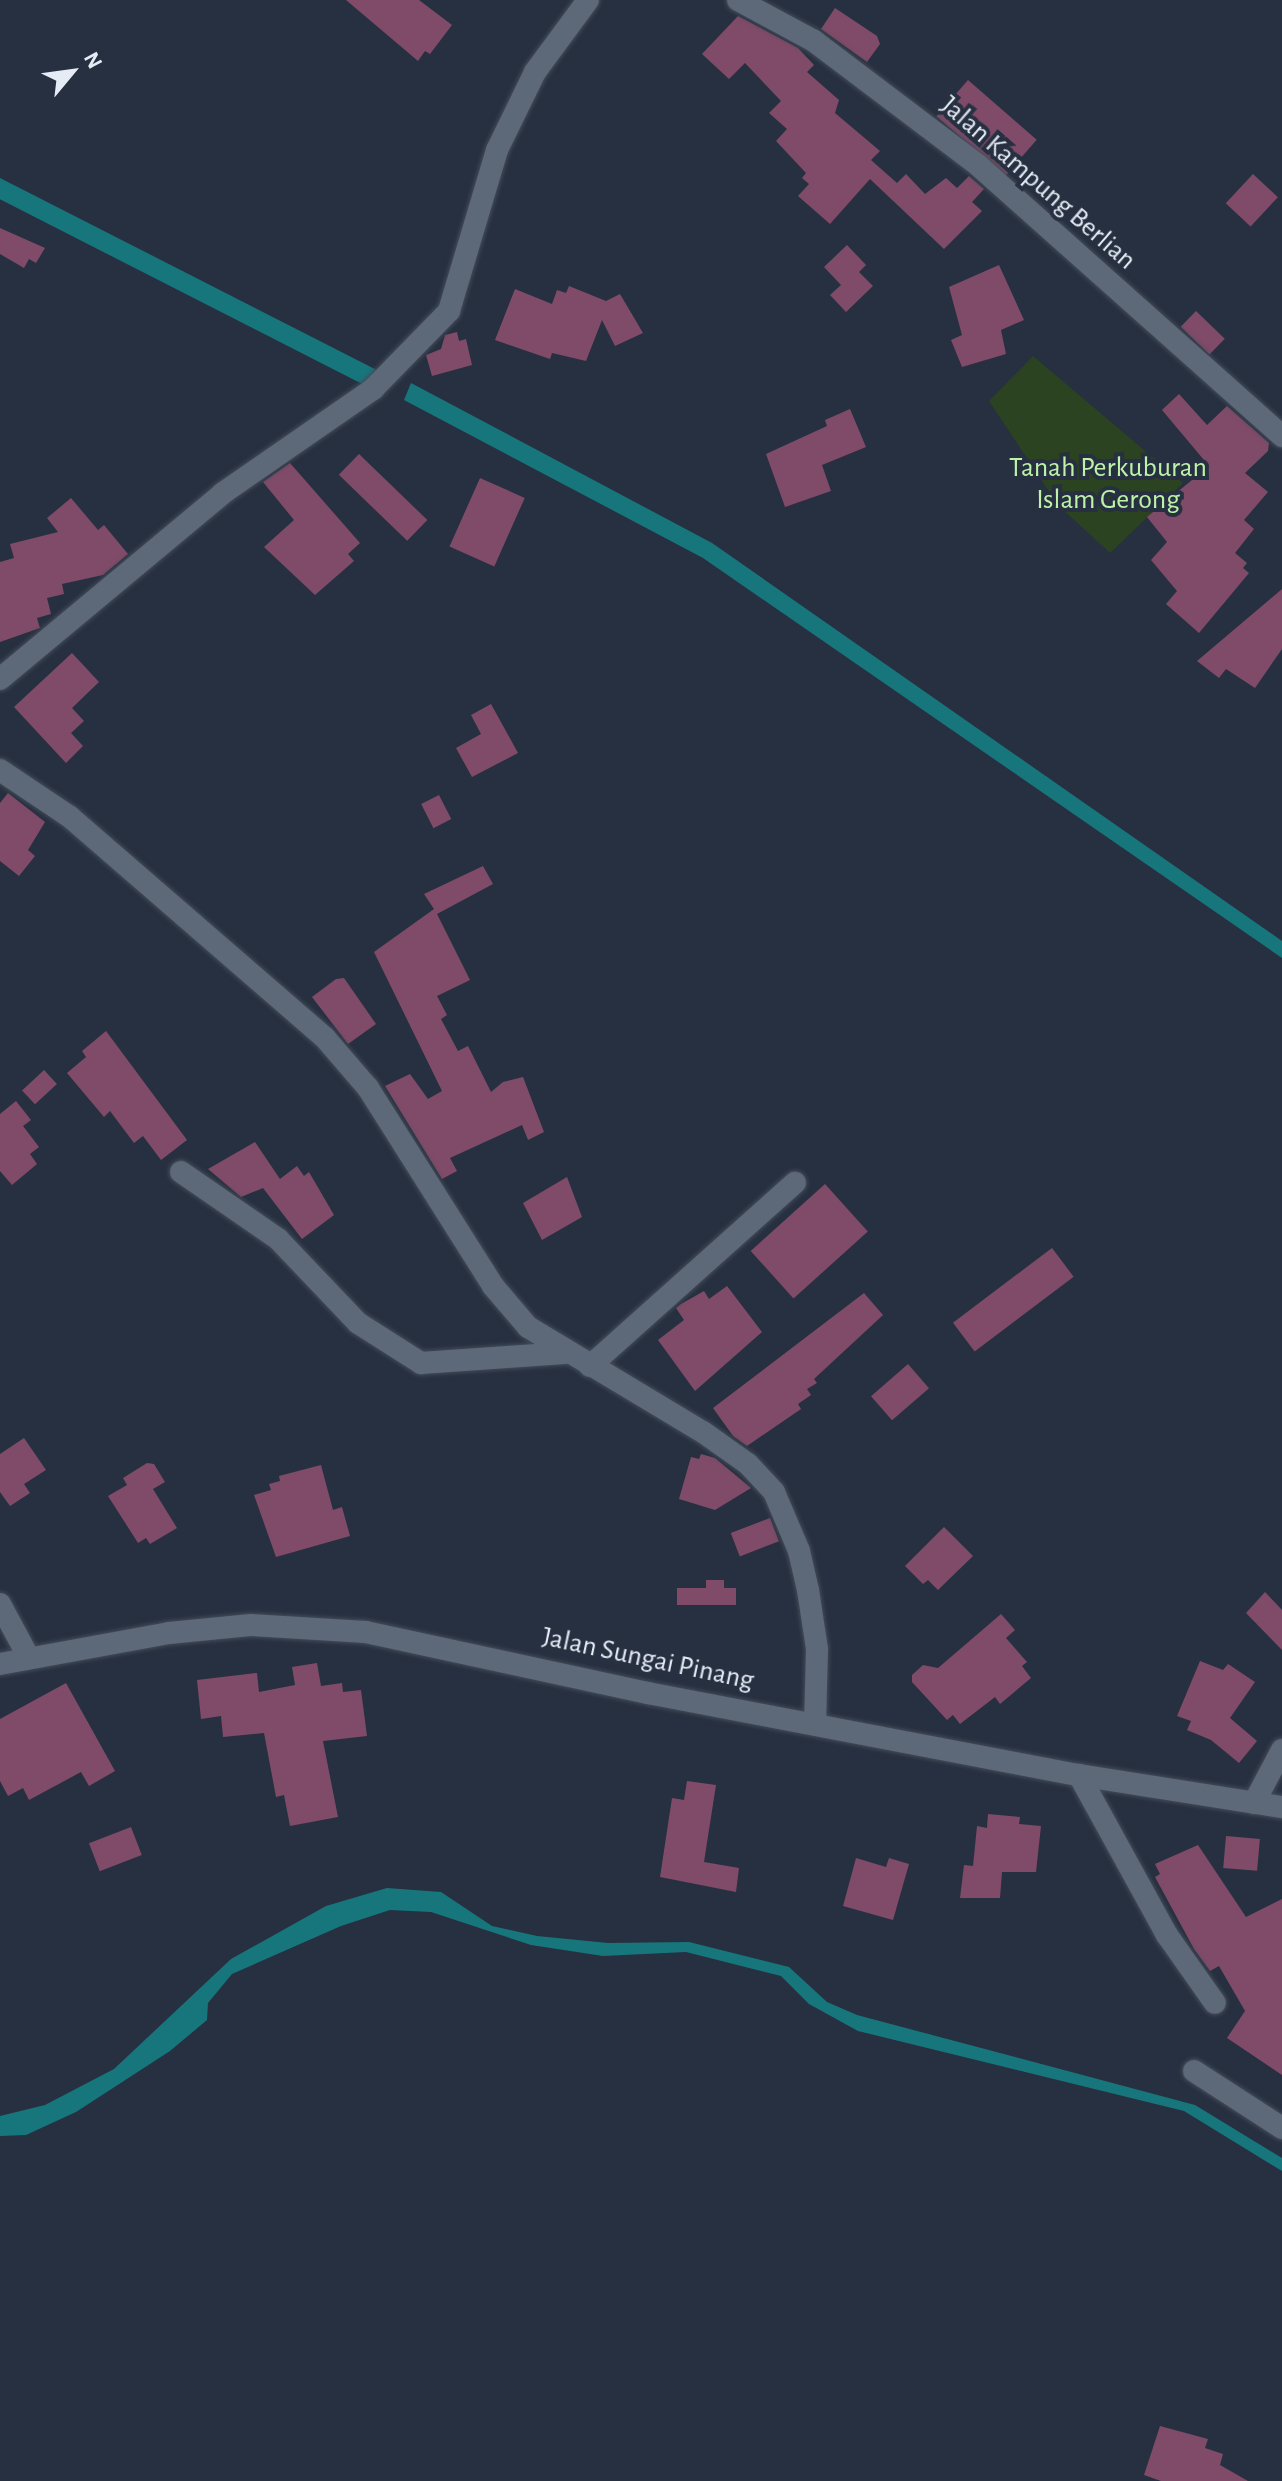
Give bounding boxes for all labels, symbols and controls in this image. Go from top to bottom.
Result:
north arrow [32,32,112,112]
text: N [80,48,106,72]
street label: Jalan Kampung Berlian [933,89,1143,277]
park label: Tanah Perkuburan Islam Gerong [1009,451,1207,517]
street label: Jalan Sungai Pinang [539,1620,757,1698]

